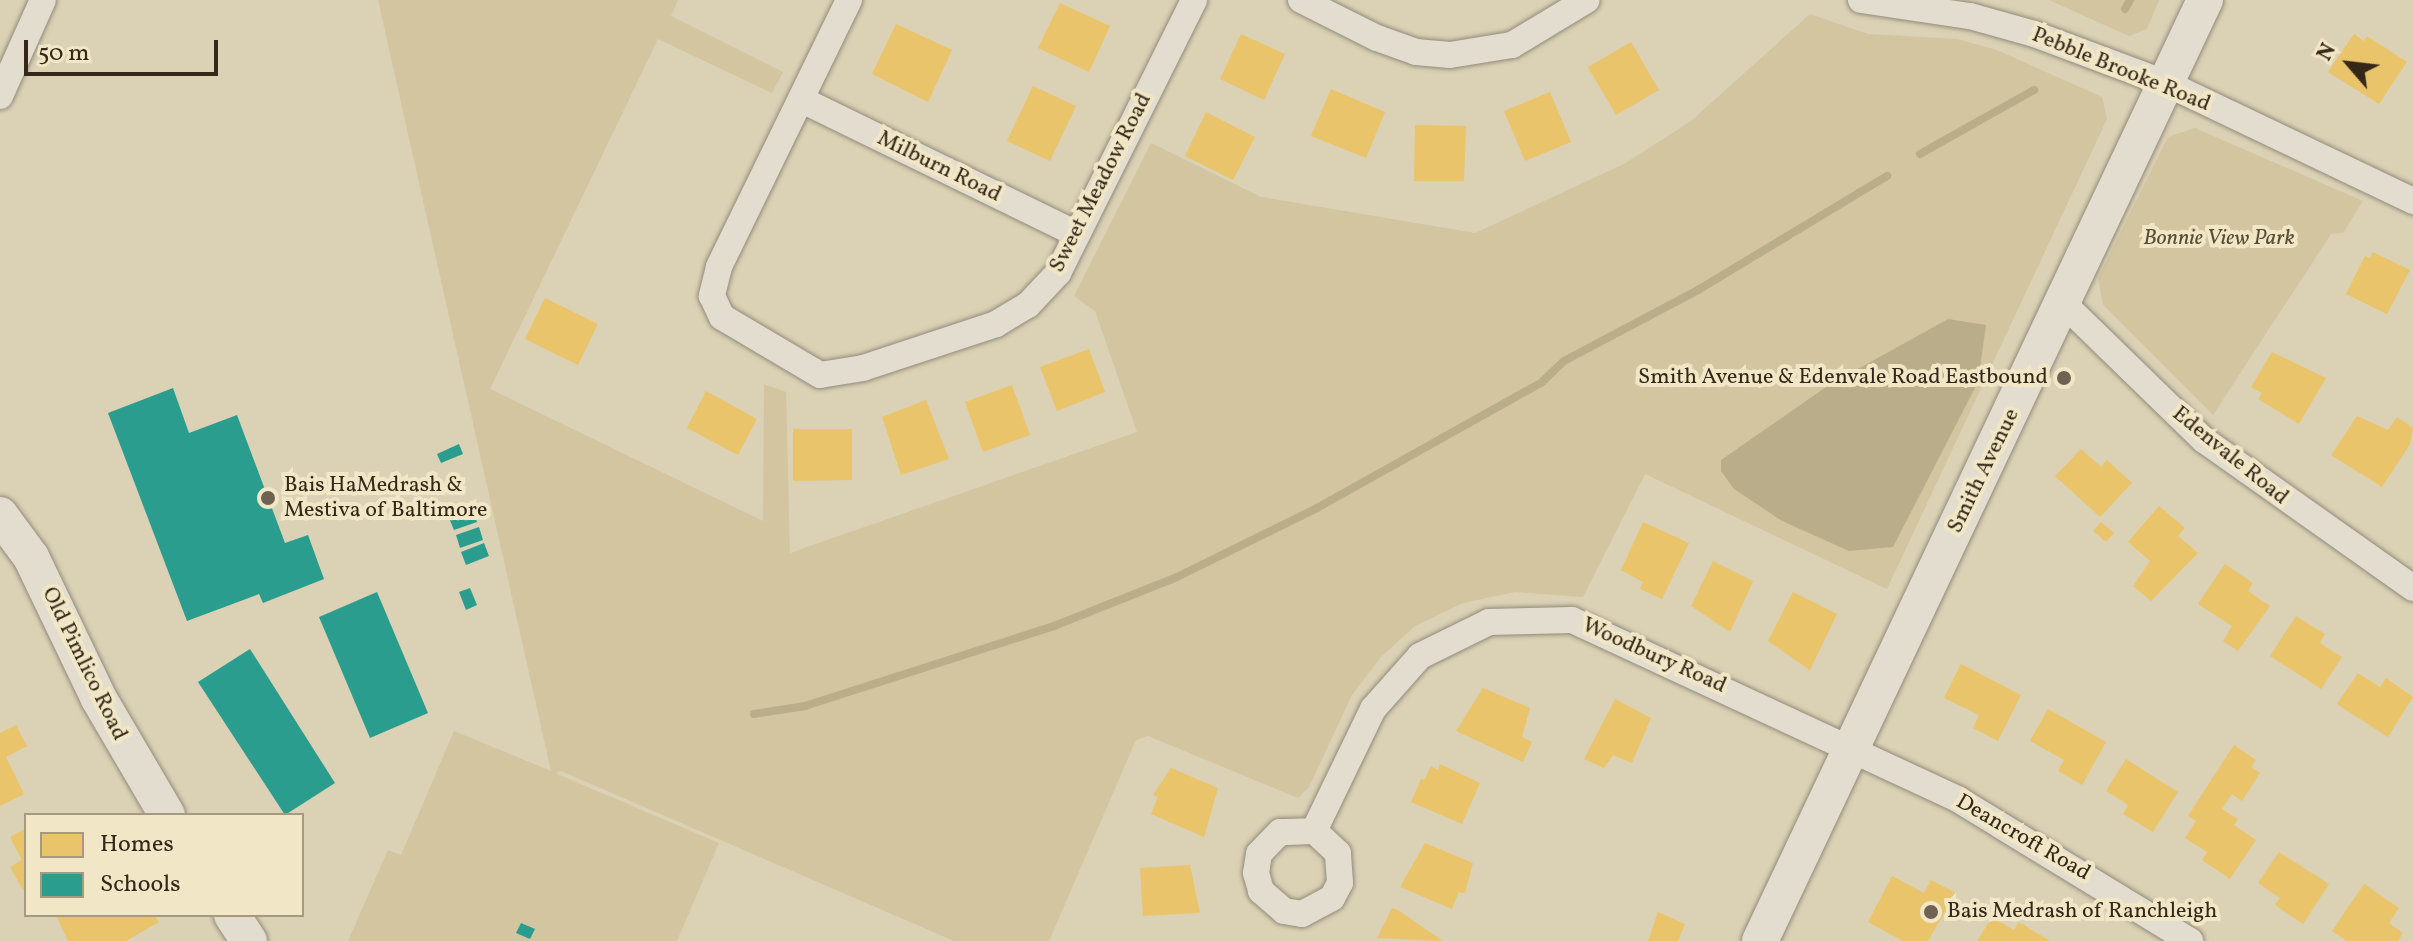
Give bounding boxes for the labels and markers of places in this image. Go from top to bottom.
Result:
place label: Smith Avenue & Edenvale Road Eastbound [1638,365,2048,391]
marker: Smith Avenue & Edenvale Road Eastbound [2055,369,2073,387]
place label: Bais HaMedrash & Mestiva of Baltimore [284,472,485,524]
marker: Bais HaMedrash & Mestiva of Baltimore [259,489,277,507]
place label: Bais Medrash of Ranchleigh [1947,899,2215,925]
marker: Bais Medrash of Ranchleigh [1922,903,1940,921]

